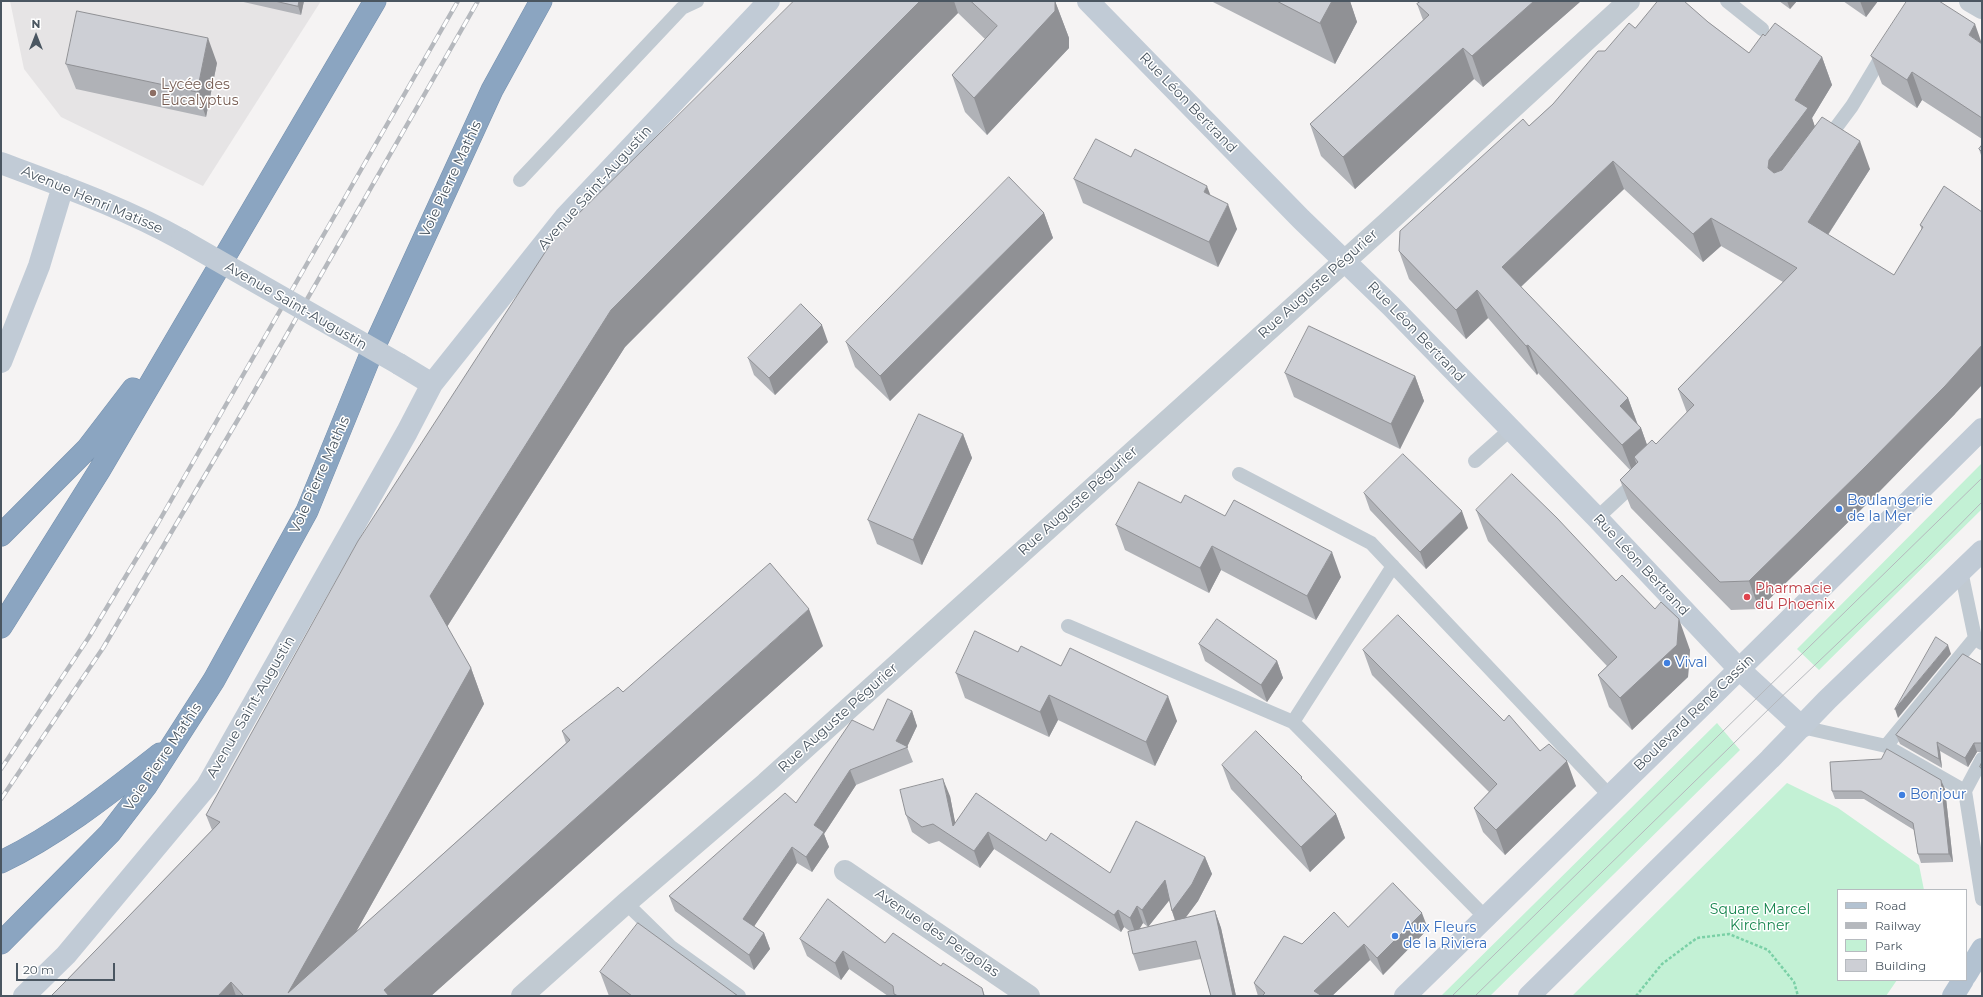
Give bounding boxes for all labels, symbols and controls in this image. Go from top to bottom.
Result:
north arrow [16,16,56,56]
text: N [32,17,40,31]
street label: Rue Léon Bertrand [1136,49,1240,157]
place label: Lycée des Eucalyptus [161,77,239,110]
marker: Lycée des Eucalyptus [148,88,158,98]
street label: Voie Pierre Mathis [417,118,485,240]
street label: Avenue Saint-Augustin [535,122,655,254]
street label: Avenue Henri Matisse [19,163,165,237]
street label: Rue Auguste Pégurier [1255,226,1381,342]
street label: Avenue Saint-Augustin [222,258,370,354]
street label: Rue Léon Bertrand [1364,278,1468,386]
street label: Voie Pierre Mathis [287,414,353,536]
street label: Rue Auguste Pégurier [1015,443,1141,559]
place label: Boulangerie de la Mer [1847,493,1933,526]
marker: Boulangerie de la Mer [1834,504,1844,514]
street label: Rue Léon Bertrand [1590,511,1692,619]
place label: Pharmacie du Phoenix [1755,581,1835,614]
marker: Pharmacie du Phoenix [1742,592,1752,602]
street label: Avenue Saint-Augustin [203,633,299,781]
street label: Boulevard René Cassin [1631,651,1757,775]
place label: Vival [1675,655,1708,671]
marker: Vival [1662,658,1672,668]
street label: Rue Auguste Pégurier [775,660,901,776]
street label: Voie Pierre Mathis [121,700,205,814]
place label: Bonjour [1910,787,1966,803]
marker: Bonjour [1897,790,1907,800]
street label: Avenue des Pergolas [872,885,1002,981]
legend [1837,889,1967,981]
text: Road [1875,898,1906,913]
park label: Square Marcel Kirchner [1710,902,1810,934]
text: Railway [1875,918,1921,933]
place label: Aux Fleurs de la Riviera [1403,920,1487,952]
marker: Aux Fleurs de la Riviera [1390,931,1400,941]
text: Park [1875,938,1902,953]
scale bar [18,955,117,981]
text: Building [1875,958,1926,973]
text: 20 m [23,962,54,977]

